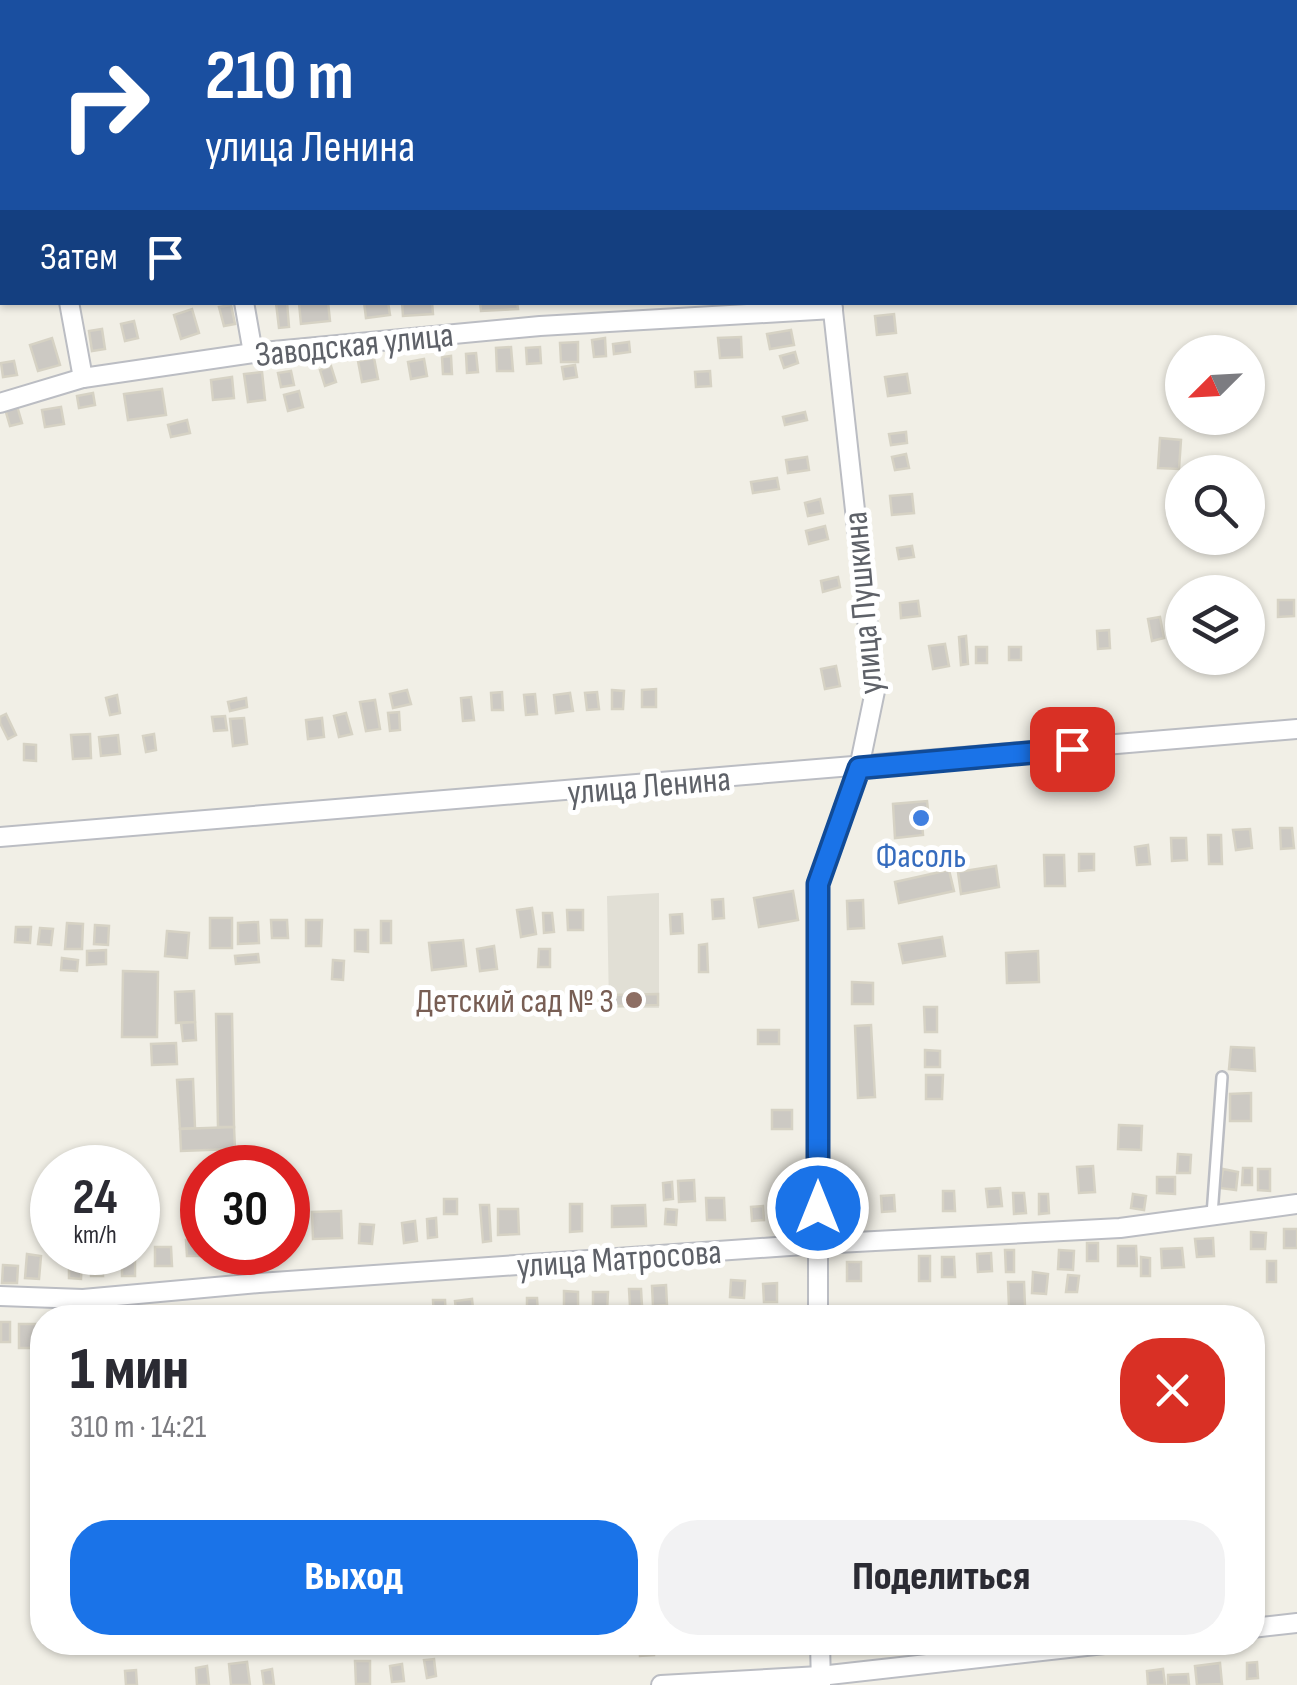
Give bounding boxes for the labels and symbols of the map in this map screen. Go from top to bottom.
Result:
street label: Заводская улица [253,314,455,377]
north arrow [1165,335,1265,435]
street label: улица Пушкина [834,510,893,696]
pin [1030,707,1115,792]
street label: улица Ленина [566,758,732,815]
marker: Фасоль [910,807,932,829]
place label: Фасоль [876,835,966,878]
place label: Детский сад № 3 [416,980,614,1023]
marker: Детский сад № 3 [623,989,645,1011]
speed limit sign: 30 [180,1145,310,1275]
position arrow [766,1156,870,1260]
street label: улица Матросова [515,1231,723,1288]

